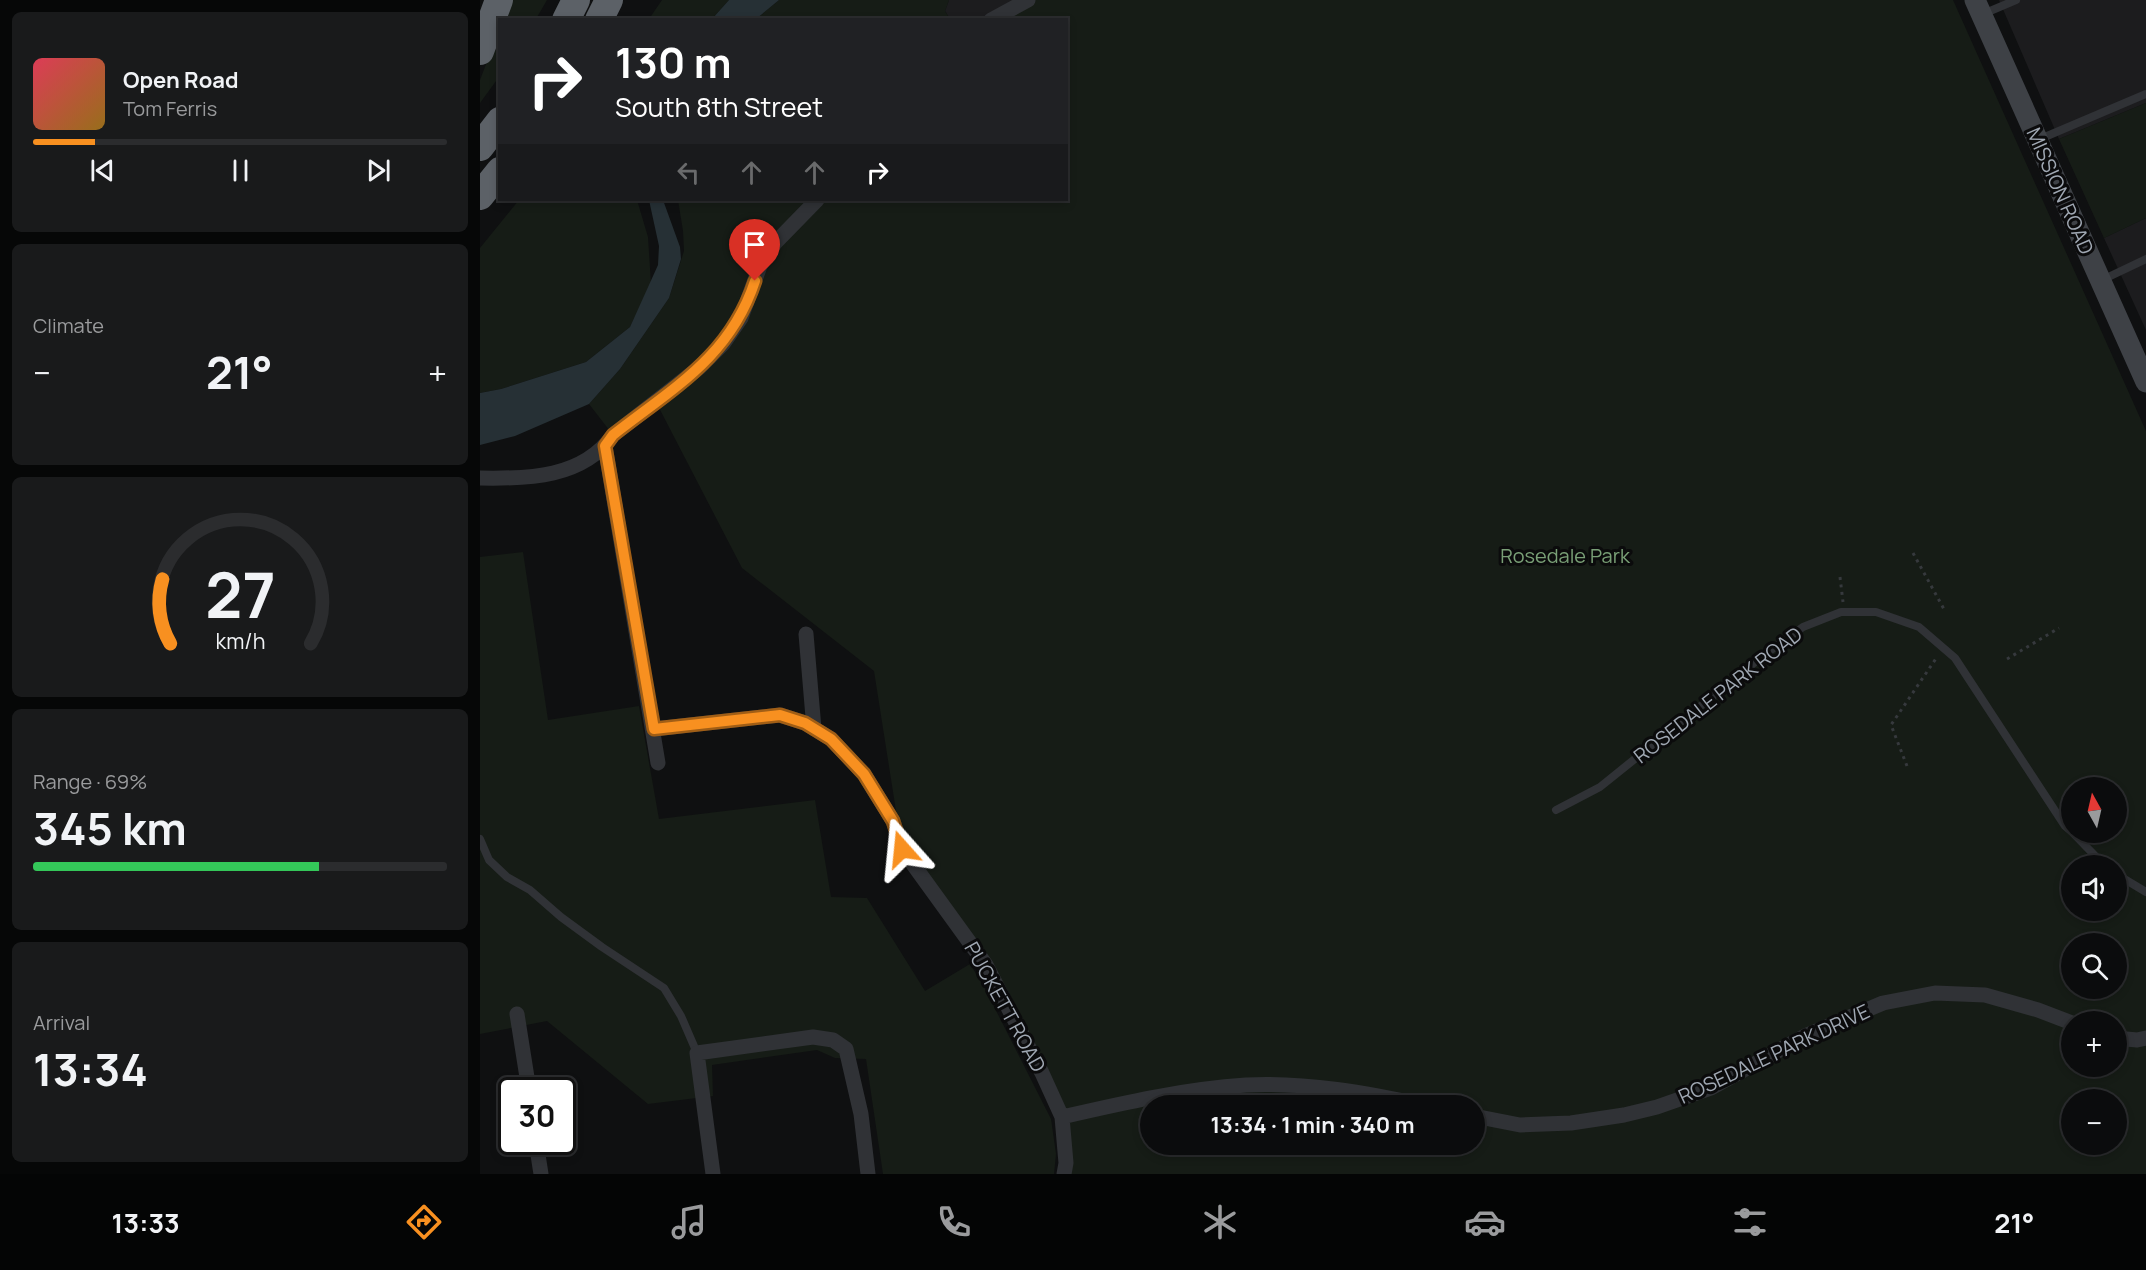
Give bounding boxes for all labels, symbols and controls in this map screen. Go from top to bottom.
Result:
text: 130 m [615,33,732,91]
icon: right [516,42,594,120]
text: Open Road [123,65,238,95]
text: South 8th Street [615,88,823,125]
text: Tom Ferris [123,95,217,122]
street label: MISSION ROAD [2020,123,2100,258]
icon: previous [86,154,119,187]
icon: pause [224,154,257,187]
icon: next [362,154,395,187]
icon: left [672,156,705,189]
icon: ahead [735,156,768,189]
icon: ahead [798,156,831,189]
icon: right [861,156,894,189]
pin [729,219,780,281]
icon: arrive [738,228,771,261]
text: Climate [33,312,104,339]
text: 21° [206,341,273,403]
text: − [33,350,51,395]
text: + [428,350,447,395]
park label: Rosedale Park [1500,542,1631,569]
text: 27 [205,551,275,637]
street label: ROSEDALE PARK ROAD [1628,620,1807,769]
text: km/h [215,626,265,655]
text: Range · 69% [33,768,147,795]
north arrow [2061,777,2127,843]
map controls [2061,777,2127,1155]
text: 345 km [33,797,187,859]
position arrow [870,817,934,881]
button: sound [2061,855,2127,921]
button: search [2061,933,2127,999]
street label: PUCKETT ROAD [958,937,1052,1077]
street label: ROSEDALE PARK DRIVE [1674,997,1874,1110]
text: Arrival [33,1009,90,1036]
button: + [2061,1011,2127,1077]
text: 13:34 [33,1038,148,1100]
speed limit sign: 30 [498,1077,576,1155]
button: − [2061,1089,2127,1155]
text: 13:34 · 1 min · 340 m [1210,1110,1415,1140]
icon: directions [403,1201,445,1243]
icon: music [668,1201,710,1243]
icon: phone [933,1201,975,1243]
icon: climate [1199,1201,1241,1243]
icon: car [1464,1201,1506,1243]
icon: filters [1729,1201,1771,1243]
text: 13:33 [112,1204,180,1241]
text: 21° [1994,1204,2034,1241]

